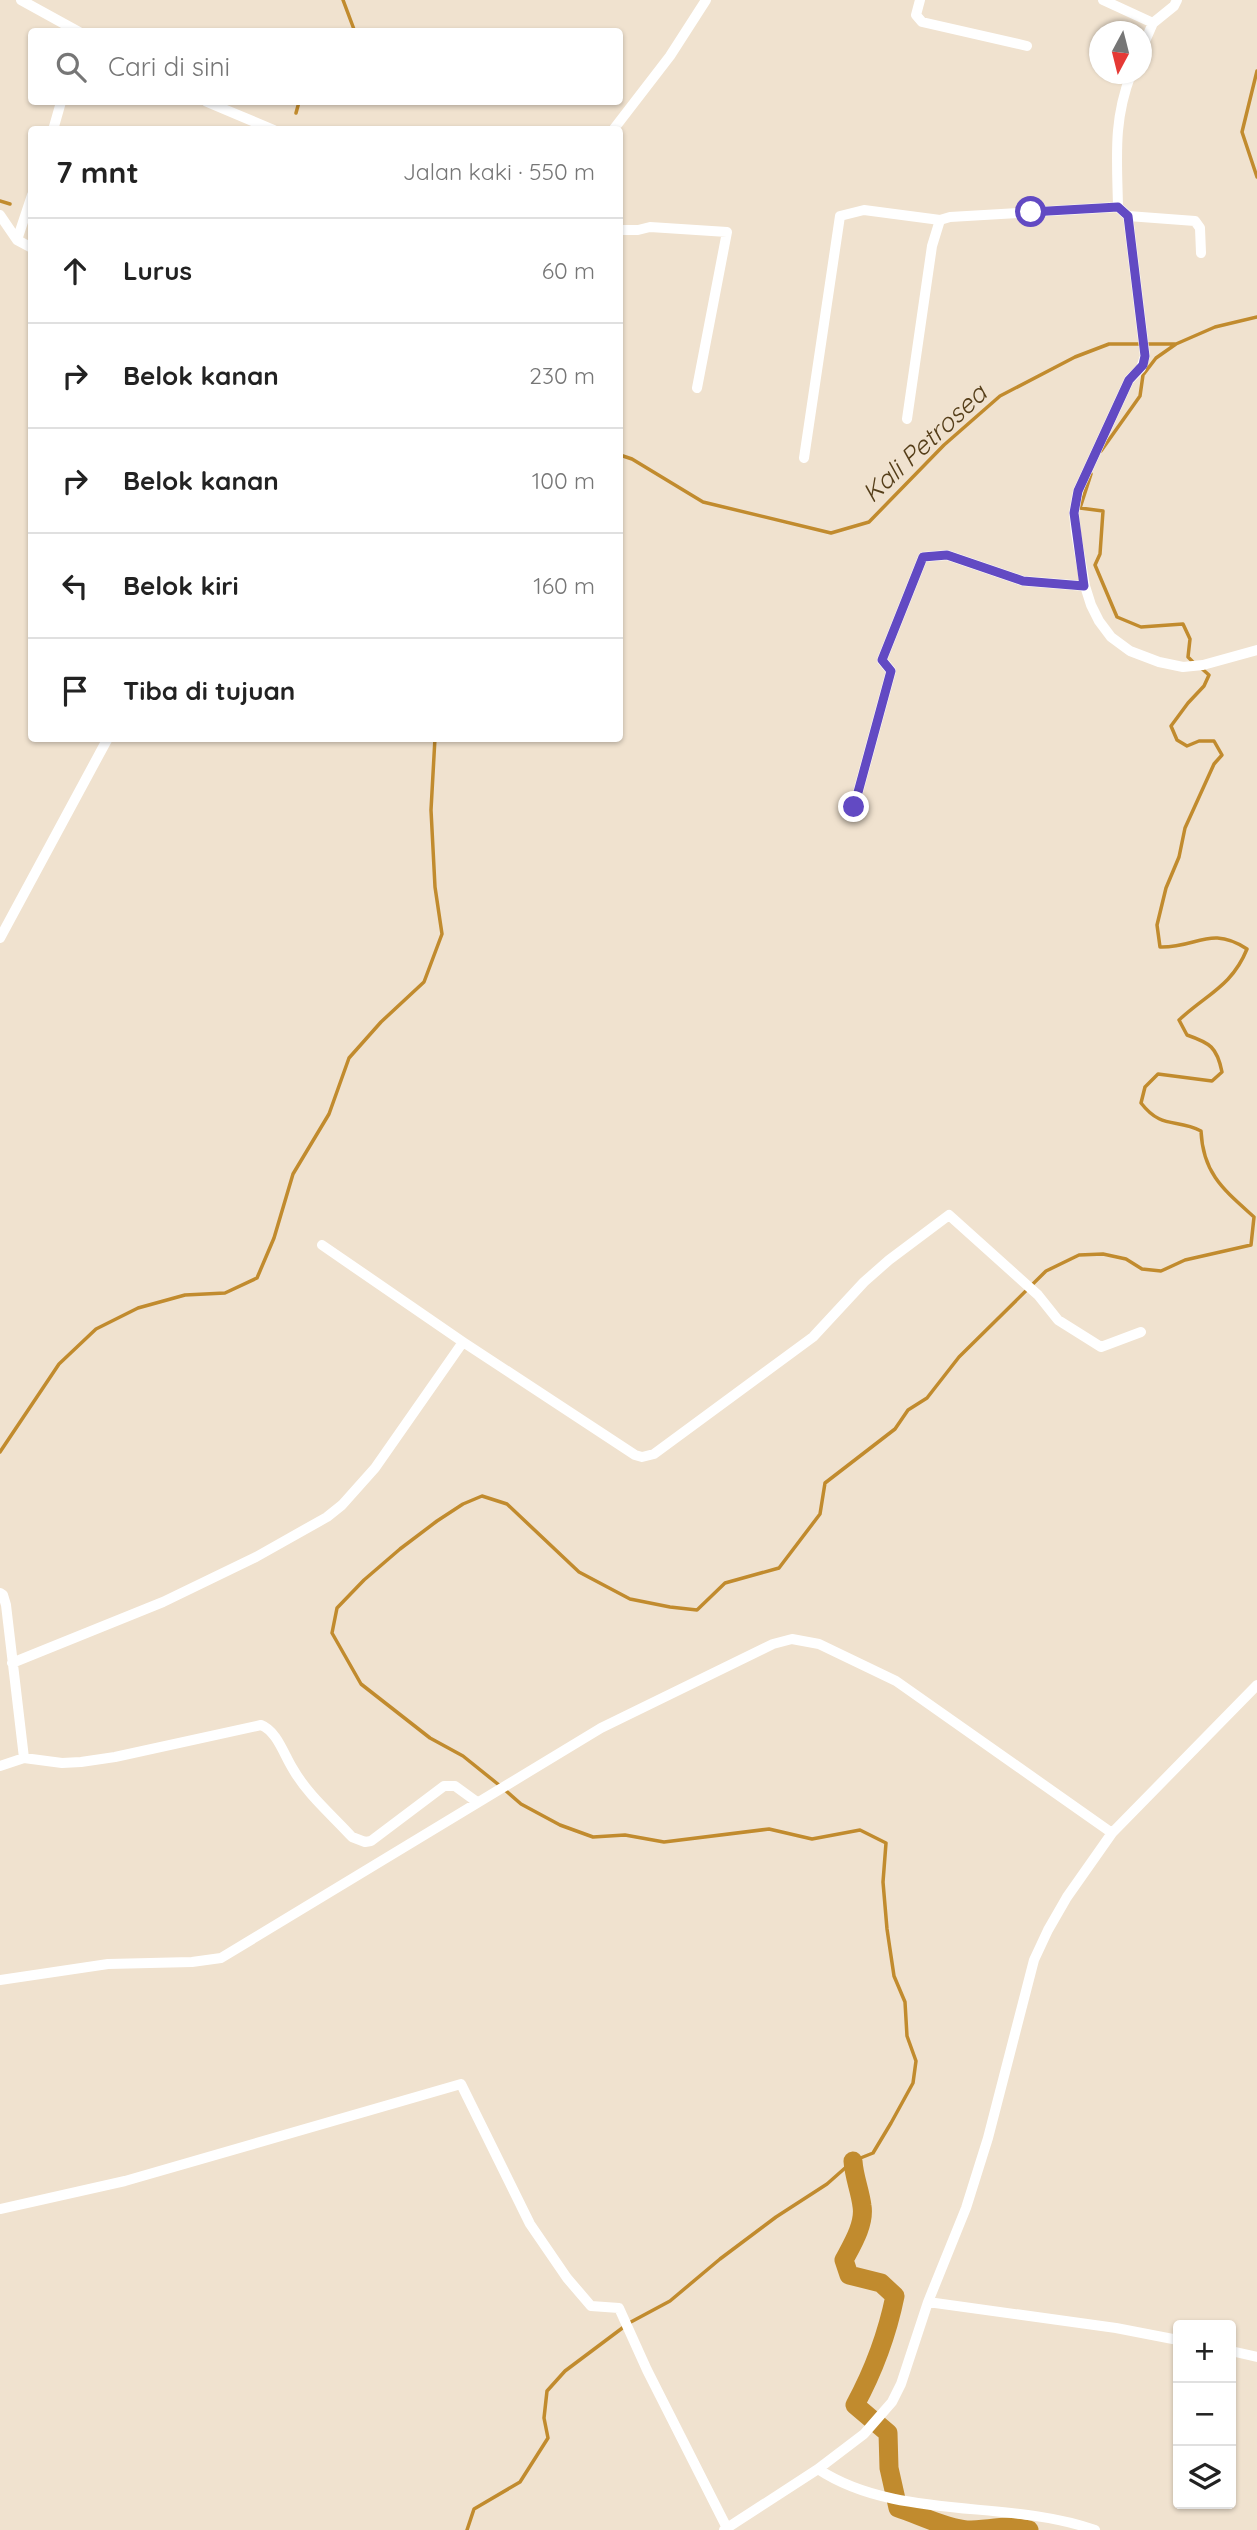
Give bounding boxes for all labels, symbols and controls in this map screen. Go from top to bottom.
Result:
north arrow [1089,21,1152,84]
search box [28,28,623,105]
icon: search [52,48,90,86]
text: Cari di sini [108,50,230,83]
text: 7 mnt [56,153,139,191]
text: Jalan kaki · 550 m [403,157,595,186]
route start [1015,196,1046,227]
icon: ahead [56,252,94,290]
text: Lurus [123,254,192,287]
text: 60 m [542,256,595,285]
icon: right [56,357,94,395]
text: Belok kanan [123,359,279,392]
text: 230 m [529,361,595,390]
water label: Kali Petrosea [855,376,994,509]
icon: right [56,462,94,500]
text: Belok kanan [123,464,279,497]
text: 100 m [532,466,595,495]
icon: left [56,567,94,605]
text: Belok kiri [123,569,239,602]
text: 160 m [533,571,595,600]
icon: arrive [56,672,94,710]
text: Tiba di tujuan [123,674,295,707]
route end [838,791,869,822]
map controls [1173,2320,1236,2509]
button: + [1173,2320,1236,2383]
button: − [1173,2383,1236,2446]
button: layers [1173,2446,1236,2509]

